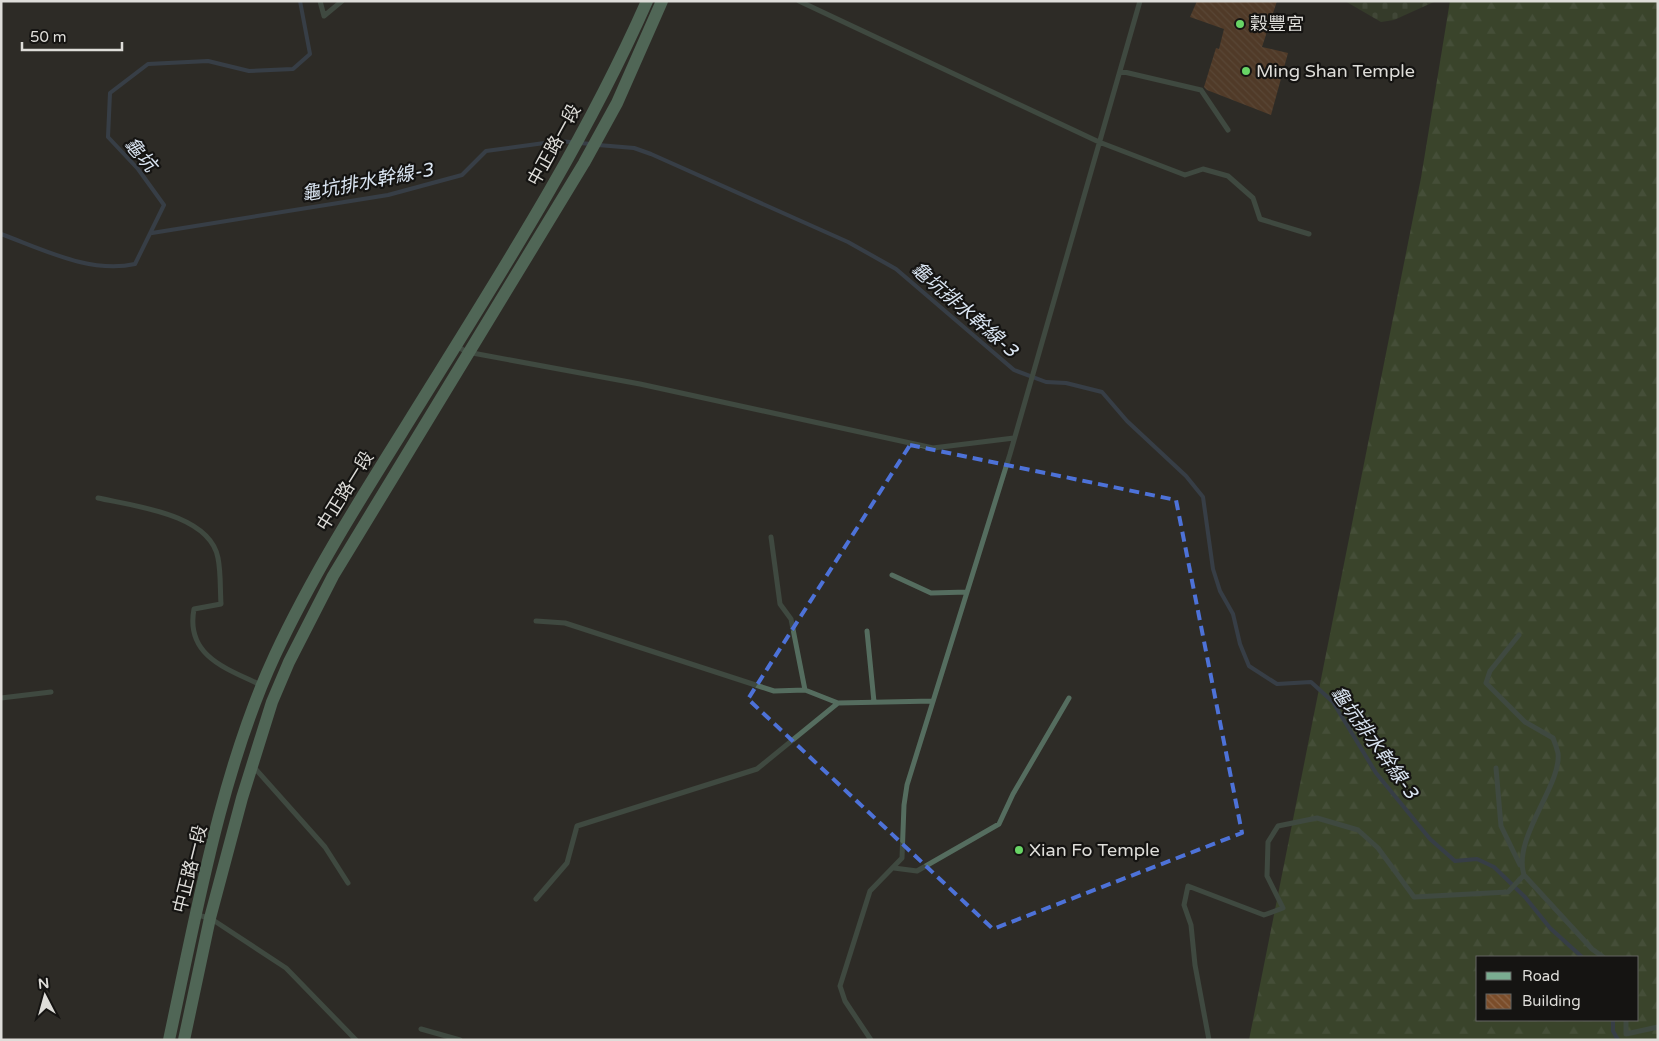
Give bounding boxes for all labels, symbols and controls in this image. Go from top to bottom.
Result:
place label: 穀豐宮 [1250,13,1304,35]
marker: 穀豐宮 [1234,18,1246,30]
scale bar [22,20,122,52]
text: 50 m [30,28,67,46]
place label: Ming Shan Temple [1256,60,1415,82]
marker: Ming Shan Temple [1240,65,1252,77]
street label: 中正路一段 [523,100,585,190]
water label: 龜坑 [119,133,163,178]
water label: 龜坑排水幹線-3 [299,158,436,206]
water label: 龜坑排水幹線-3 [907,258,1023,363]
street label: 中正路一段 [312,447,378,535]
water label: 龜坑排水幹線-3 [1326,682,1423,804]
street label: 中正路一段 [168,823,212,915]
place label: Xian Fo Temple [1029,839,1160,861]
marker: Xian Fo Temple [1013,844,1025,856]
legend [1476,956,1639,1021]
text: Road [1522,967,1560,985]
north arrow [20,971,70,1021]
text: N [37,975,50,993]
text: Building [1522,992,1581,1010]

